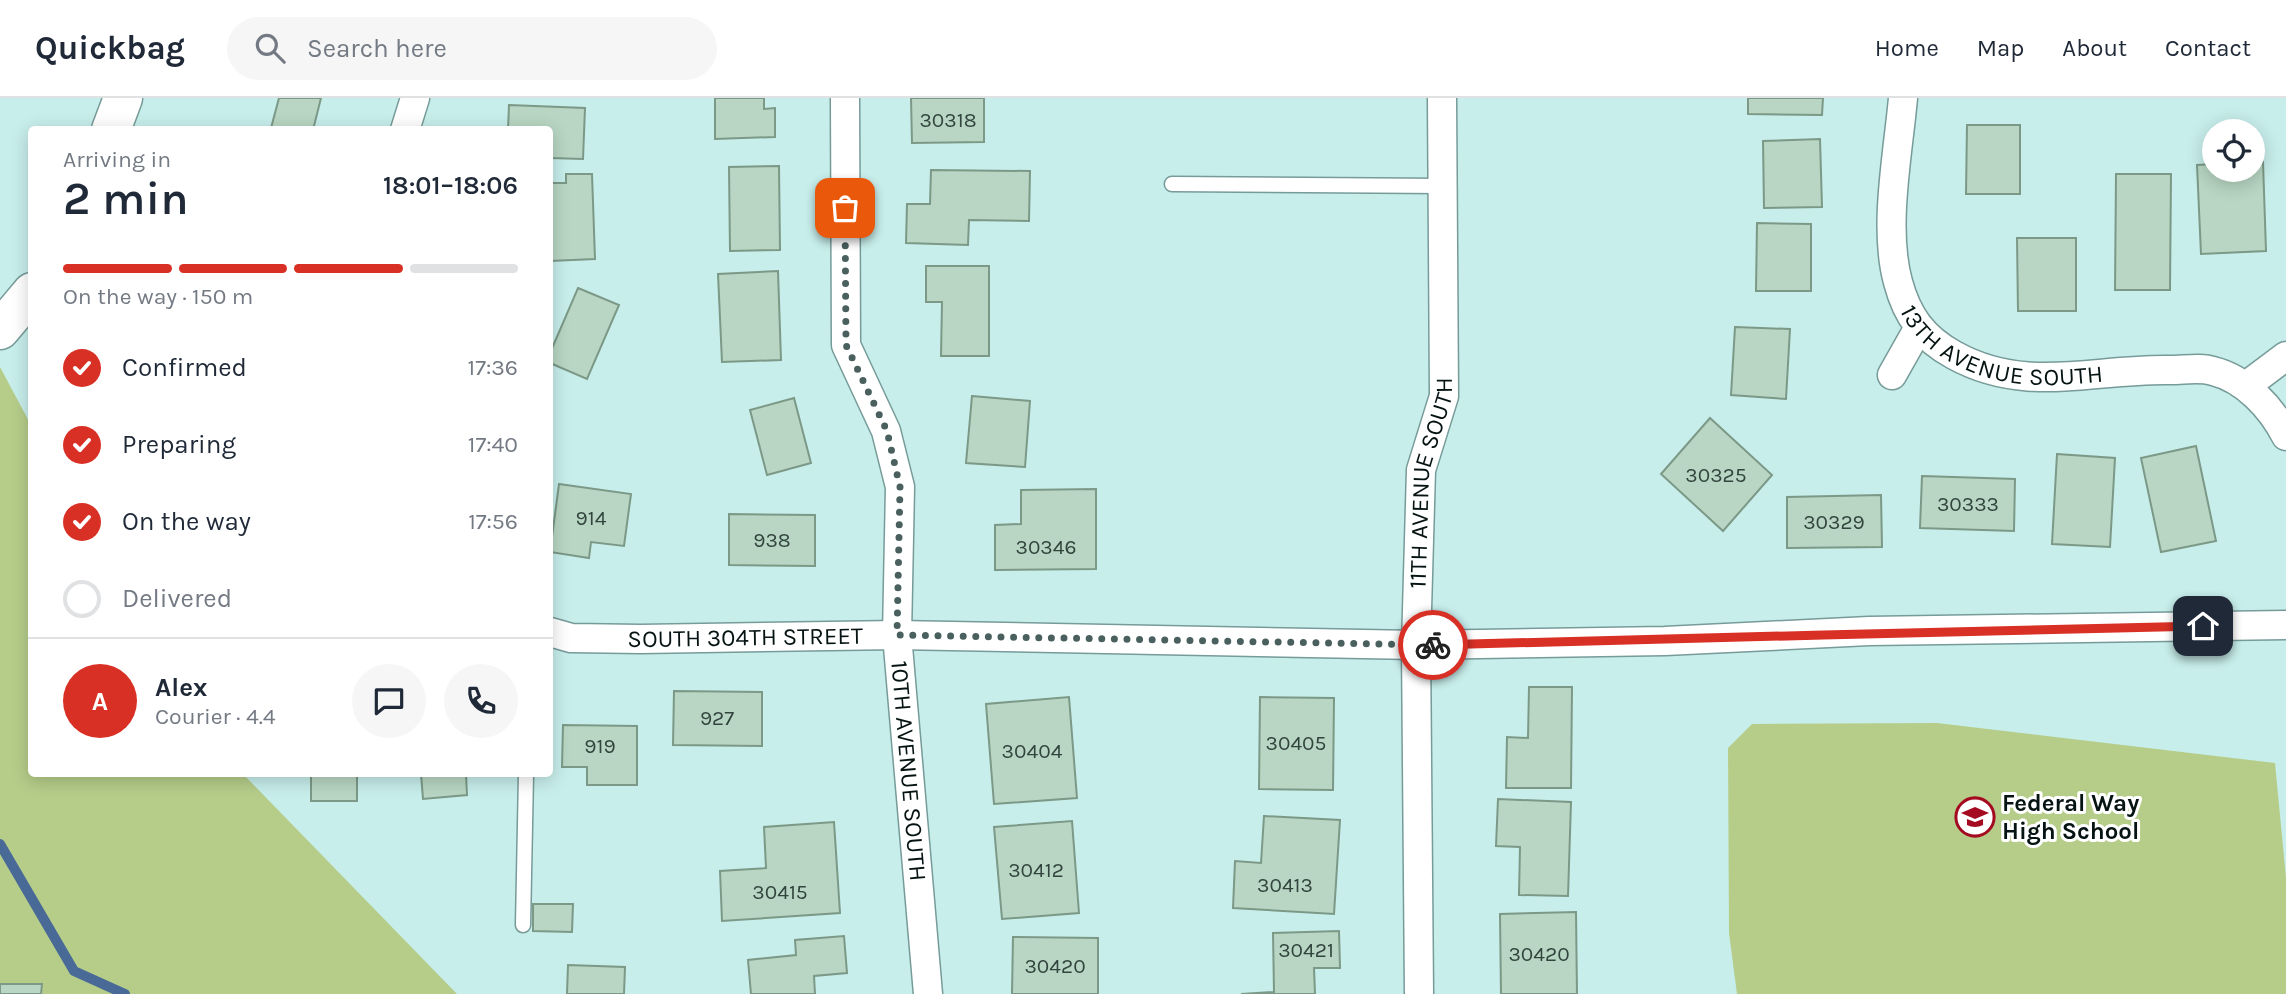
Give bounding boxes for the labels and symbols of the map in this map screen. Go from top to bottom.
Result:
house number: 30318 [919,108,977,132]
pin [815,178,875,238]
street label: 13TH AVENUE SOUTH [1894,300,2104,391]
street label: 11TH AVENUE SOUTH [1404,377,1458,589]
house number: 30325 [1685,463,1747,487]
house number: 30333 [1937,492,1999,516]
house number: 914 [576,506,607,530]
house number: 30329 [1803,510,1865,534]
house number: 938 [753,528,791,552]
house number: 30346 [1015,535,1077,559]
pin [2173,596,2233,656]
courier [1398,610,1468,680]
street label: SOUTH 304TH STREET [627,622,863,653]
street label: 10TH AVENUE SOUTH [885,660,932,882]
house number: 927 [700,706,734,730]
house number: 30405 [1266,731,1326,755]
house number: 919 [584,734,616,758]
house number: 30404 [1002,739,1063,763]
place label: Federal Way High School [2002,789,2139,845]
school or university icon: Federal Way High School [1954,796,1996,838]
house number: 30412 [1008,858,1064,882]
house number: 30413 [1257,873,1313,897]
house number: 30415 [752,880,808,904]
house number: 30421 [1278,938,1334,962]
house number: 30420 [1508,942,1570,966]
house number: 30420 [1024,954,1086,978]

